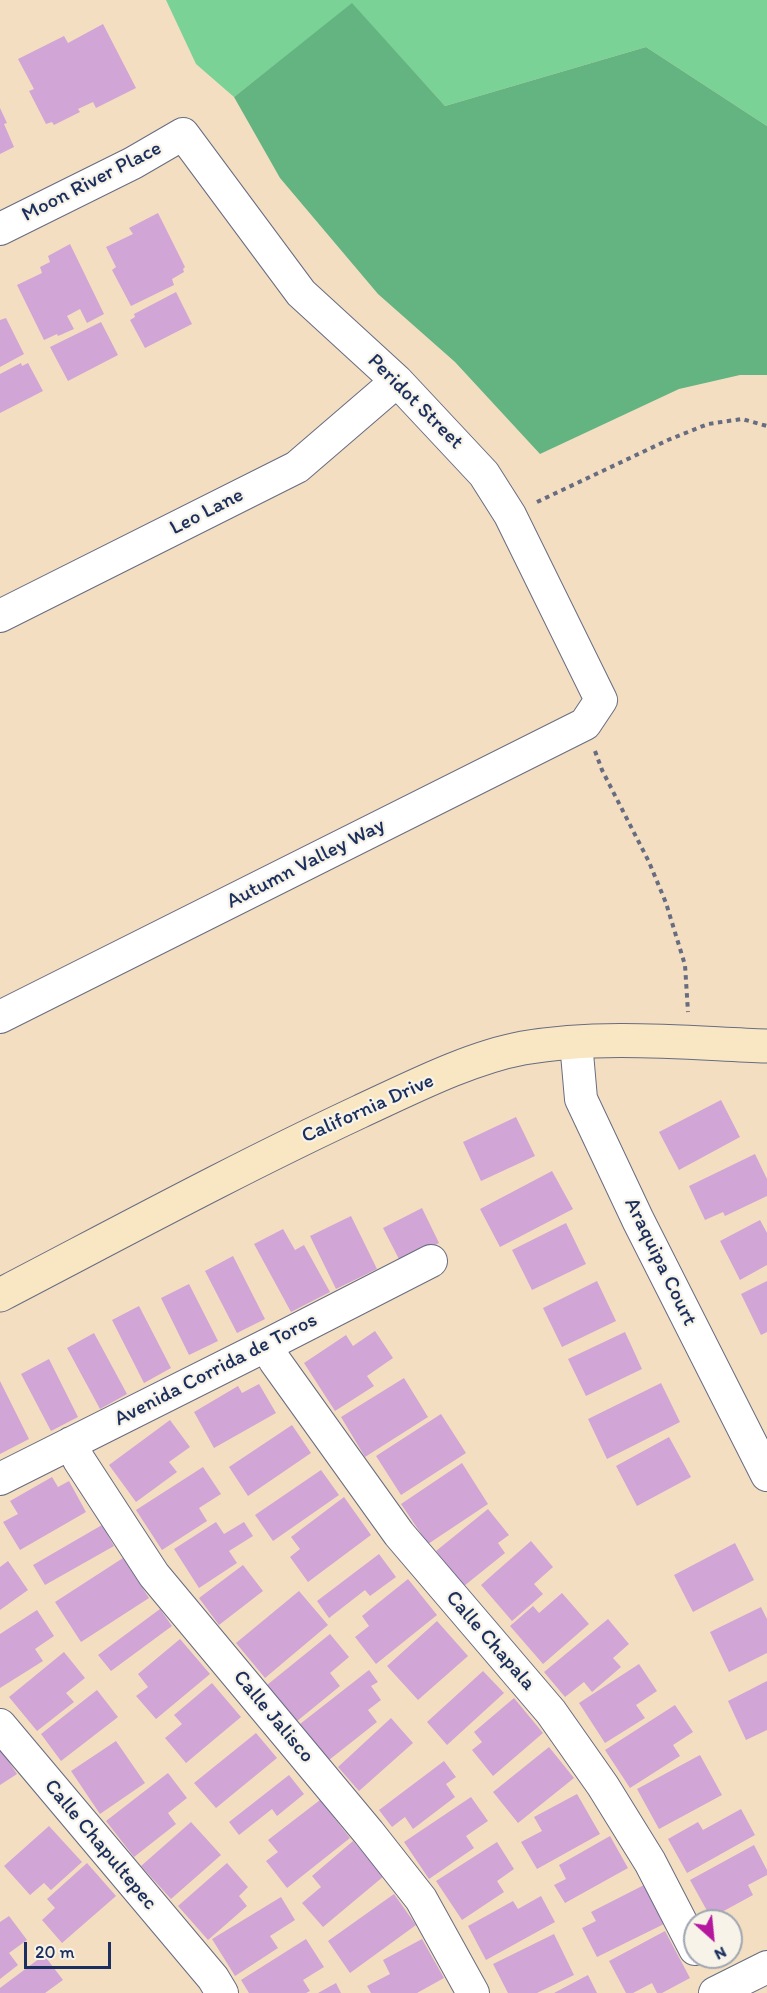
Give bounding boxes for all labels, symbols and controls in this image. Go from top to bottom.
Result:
street label: Moon River Place [18,136,166,228]
street label: Peridot Street [362,349,468,455]
street label: Leo Lane [166,483,248,541]
street label: Autumn Valley Way [223,813,389,915]
street label: California Drive [298,1069,438,1149]
street label: Araquipa Court [618,1194,702,1330]
street label: Avenida Corrida de Toros [110,1308,322,1432]
street label: Calle Chapala [440,1586,540,1696]
street label: Calle Jalisco [227,1666,319,1768]
street label: Calle Chapultepec [38,1775,162,1915]
north arrow [683,1909,743,1969]
scale bar [27,1930,114,1968]
text: 20 m [35,1941,75,1963]
text: N [711,1943,730,1965]

